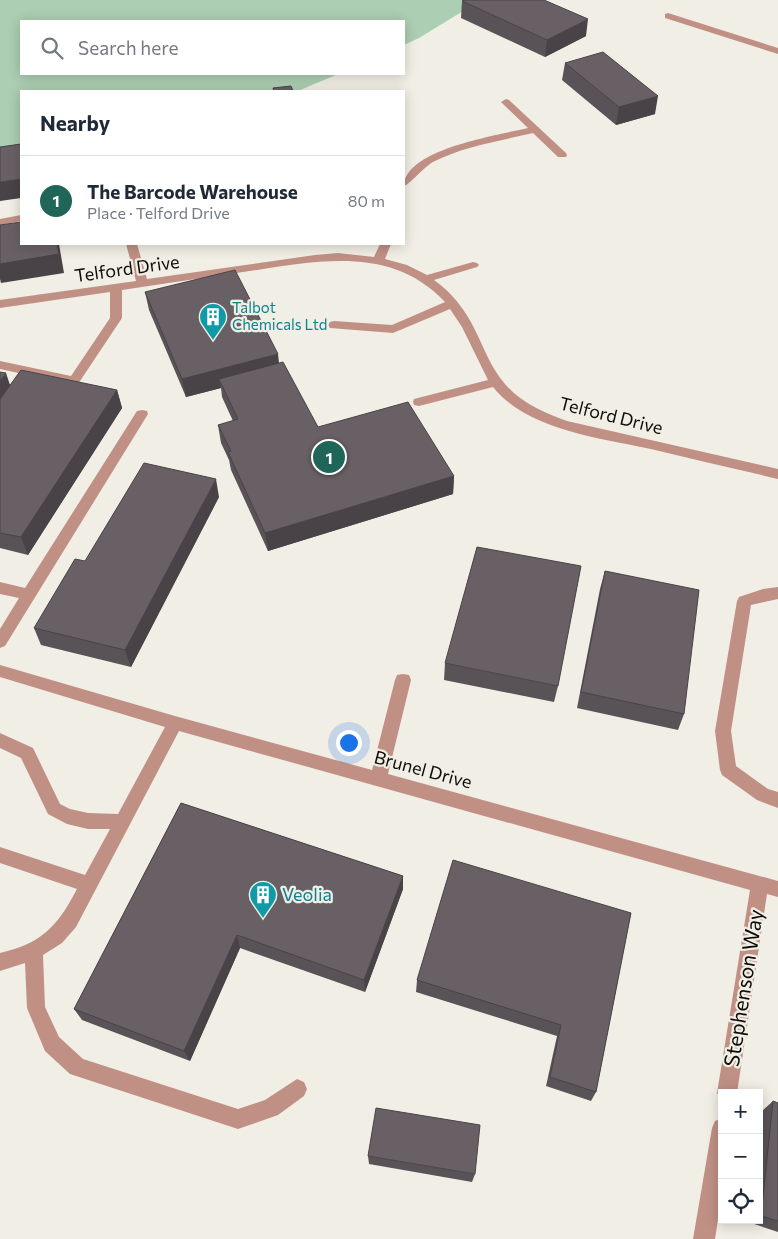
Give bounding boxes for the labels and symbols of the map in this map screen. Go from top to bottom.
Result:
street label: Telford Drive [73,250,181,286]
place label: Talbot Chemicals Ltd [232,298,327,333]
building icon: Talbot Chemicals Ltd [198,302,228,341]
street label: Telford Drive [557,392,665,439]
pin: 1 [313,438,345,476]
your location [336,730,362,756]
street label: Brunel Drive [372,745,474,793]
building icon: Veolia [248,880,278,919]
place label: Veolia [282,883,332,905]
street label: Stephenson Way [718,907,767,1068]

